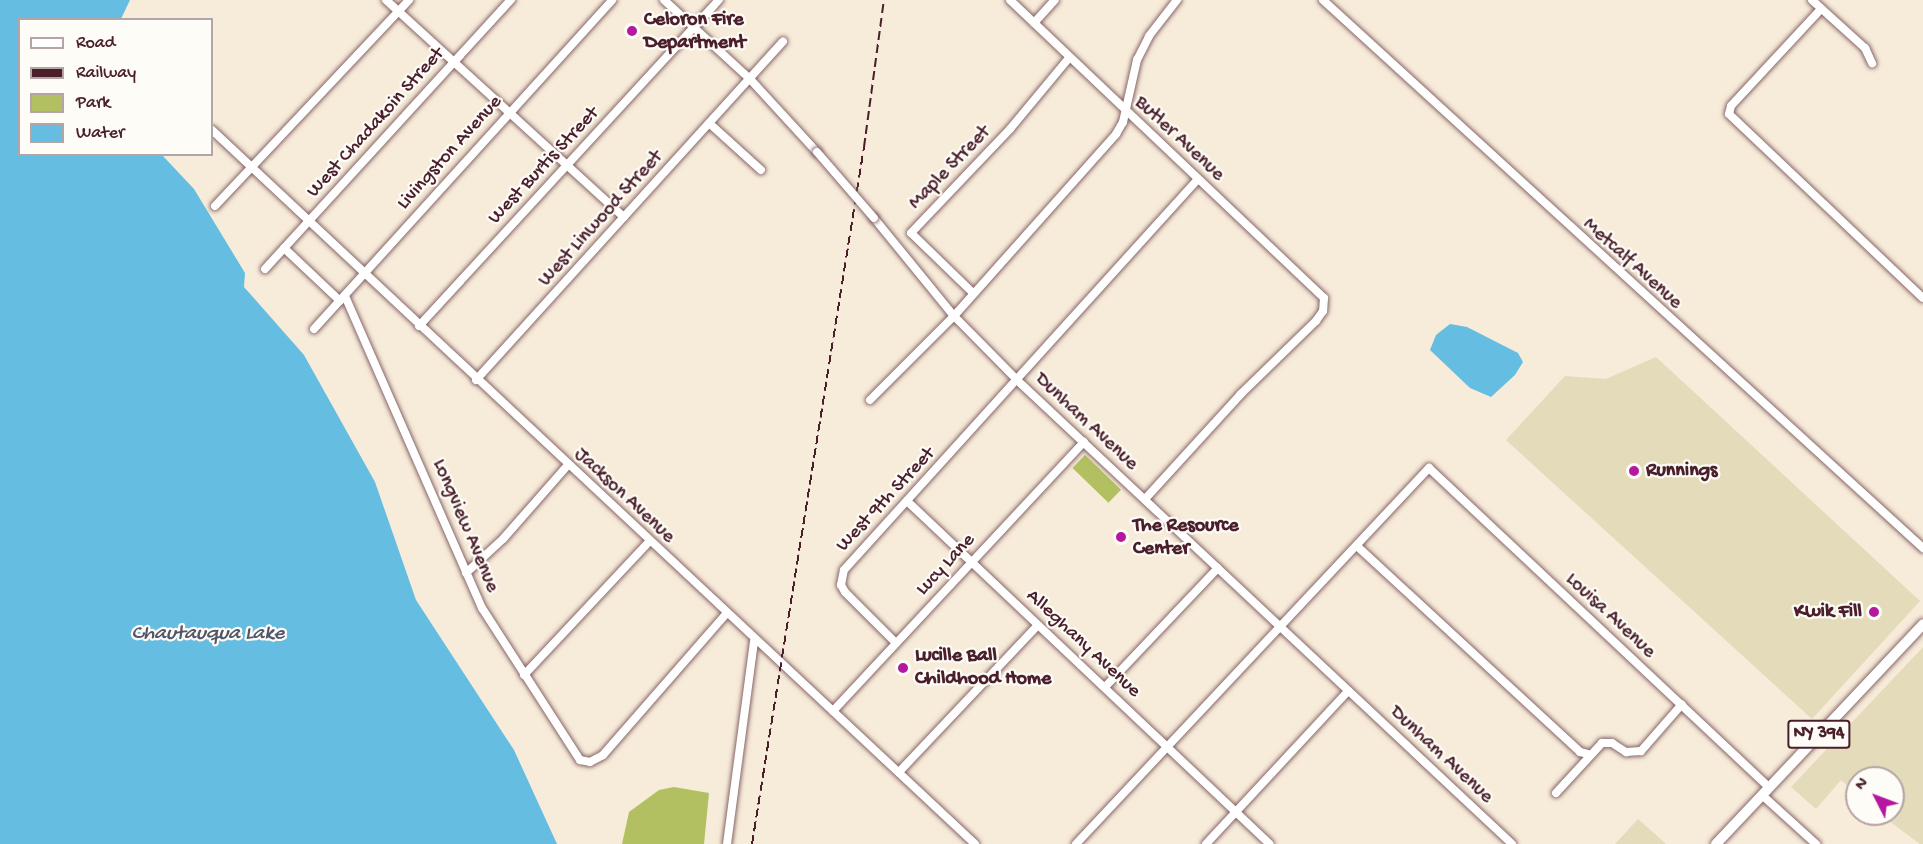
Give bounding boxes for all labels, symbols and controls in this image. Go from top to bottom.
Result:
place label: Celoron Fire Department [644,8,746,55]
legend [18,18,213,156]
marker: Celoron Fire Department [625,24,639,38]
text: Road [76,33,115,54]
street label: West Chadakoin Street [302,43,450,203]
text: Railway [76,63,136,84]
street label: Livingston Avenue [392,91,508,215]
street label: Butler Avenue [1129,91,1229,187]
text: Park [76,93,110,114]
street label: West Burtis Street [483,102,605,230]
street label: Maple Street [904,121,996,215]
text: Water [76,123,124,144]
street label: West Linwood Street [534,146,668,292]
street label: Metcalf Avenue [1577,213,1687,315]
street label: Dunham Avenue [1029,368,1143,476]
street label: Jackson Avenue [568,443,680,549]
street label: West 9th Street [831,443,941,557]
street label: Longview Avenue [426,456,504,596]
place label: Runnings [1646,459,1717,483]
marker: Runnings [1627,464,1641,478]
place label: The Resource Center [1133,514,1239,561]
street label: Lucy Lane [911,529,981,601]
marker: The Resource Center [1114,530,1128,544]
street label: Louisa Avenue [1560,568,1660,664]
street label: Alleghany Avenue [1021,585,1145,703]
place label: Kwik Fill [1794,600,1862,624]
marker: Kwik Fill [1867,605,1881,619]
water label: Chautauqua Lake [132,622,284,648]
place label: Lucille Ball Childhood Home [915,644,1051,691]
marker: Lucille Ball Childhood Home [896,661,910,675]
street label: Dunham Avenue [1384,701,1498,809]
road number: NY 394 [1786,719,1852,749]
north arrow [1845,766,1905,826]
text: N [1852,775,1873,795]

